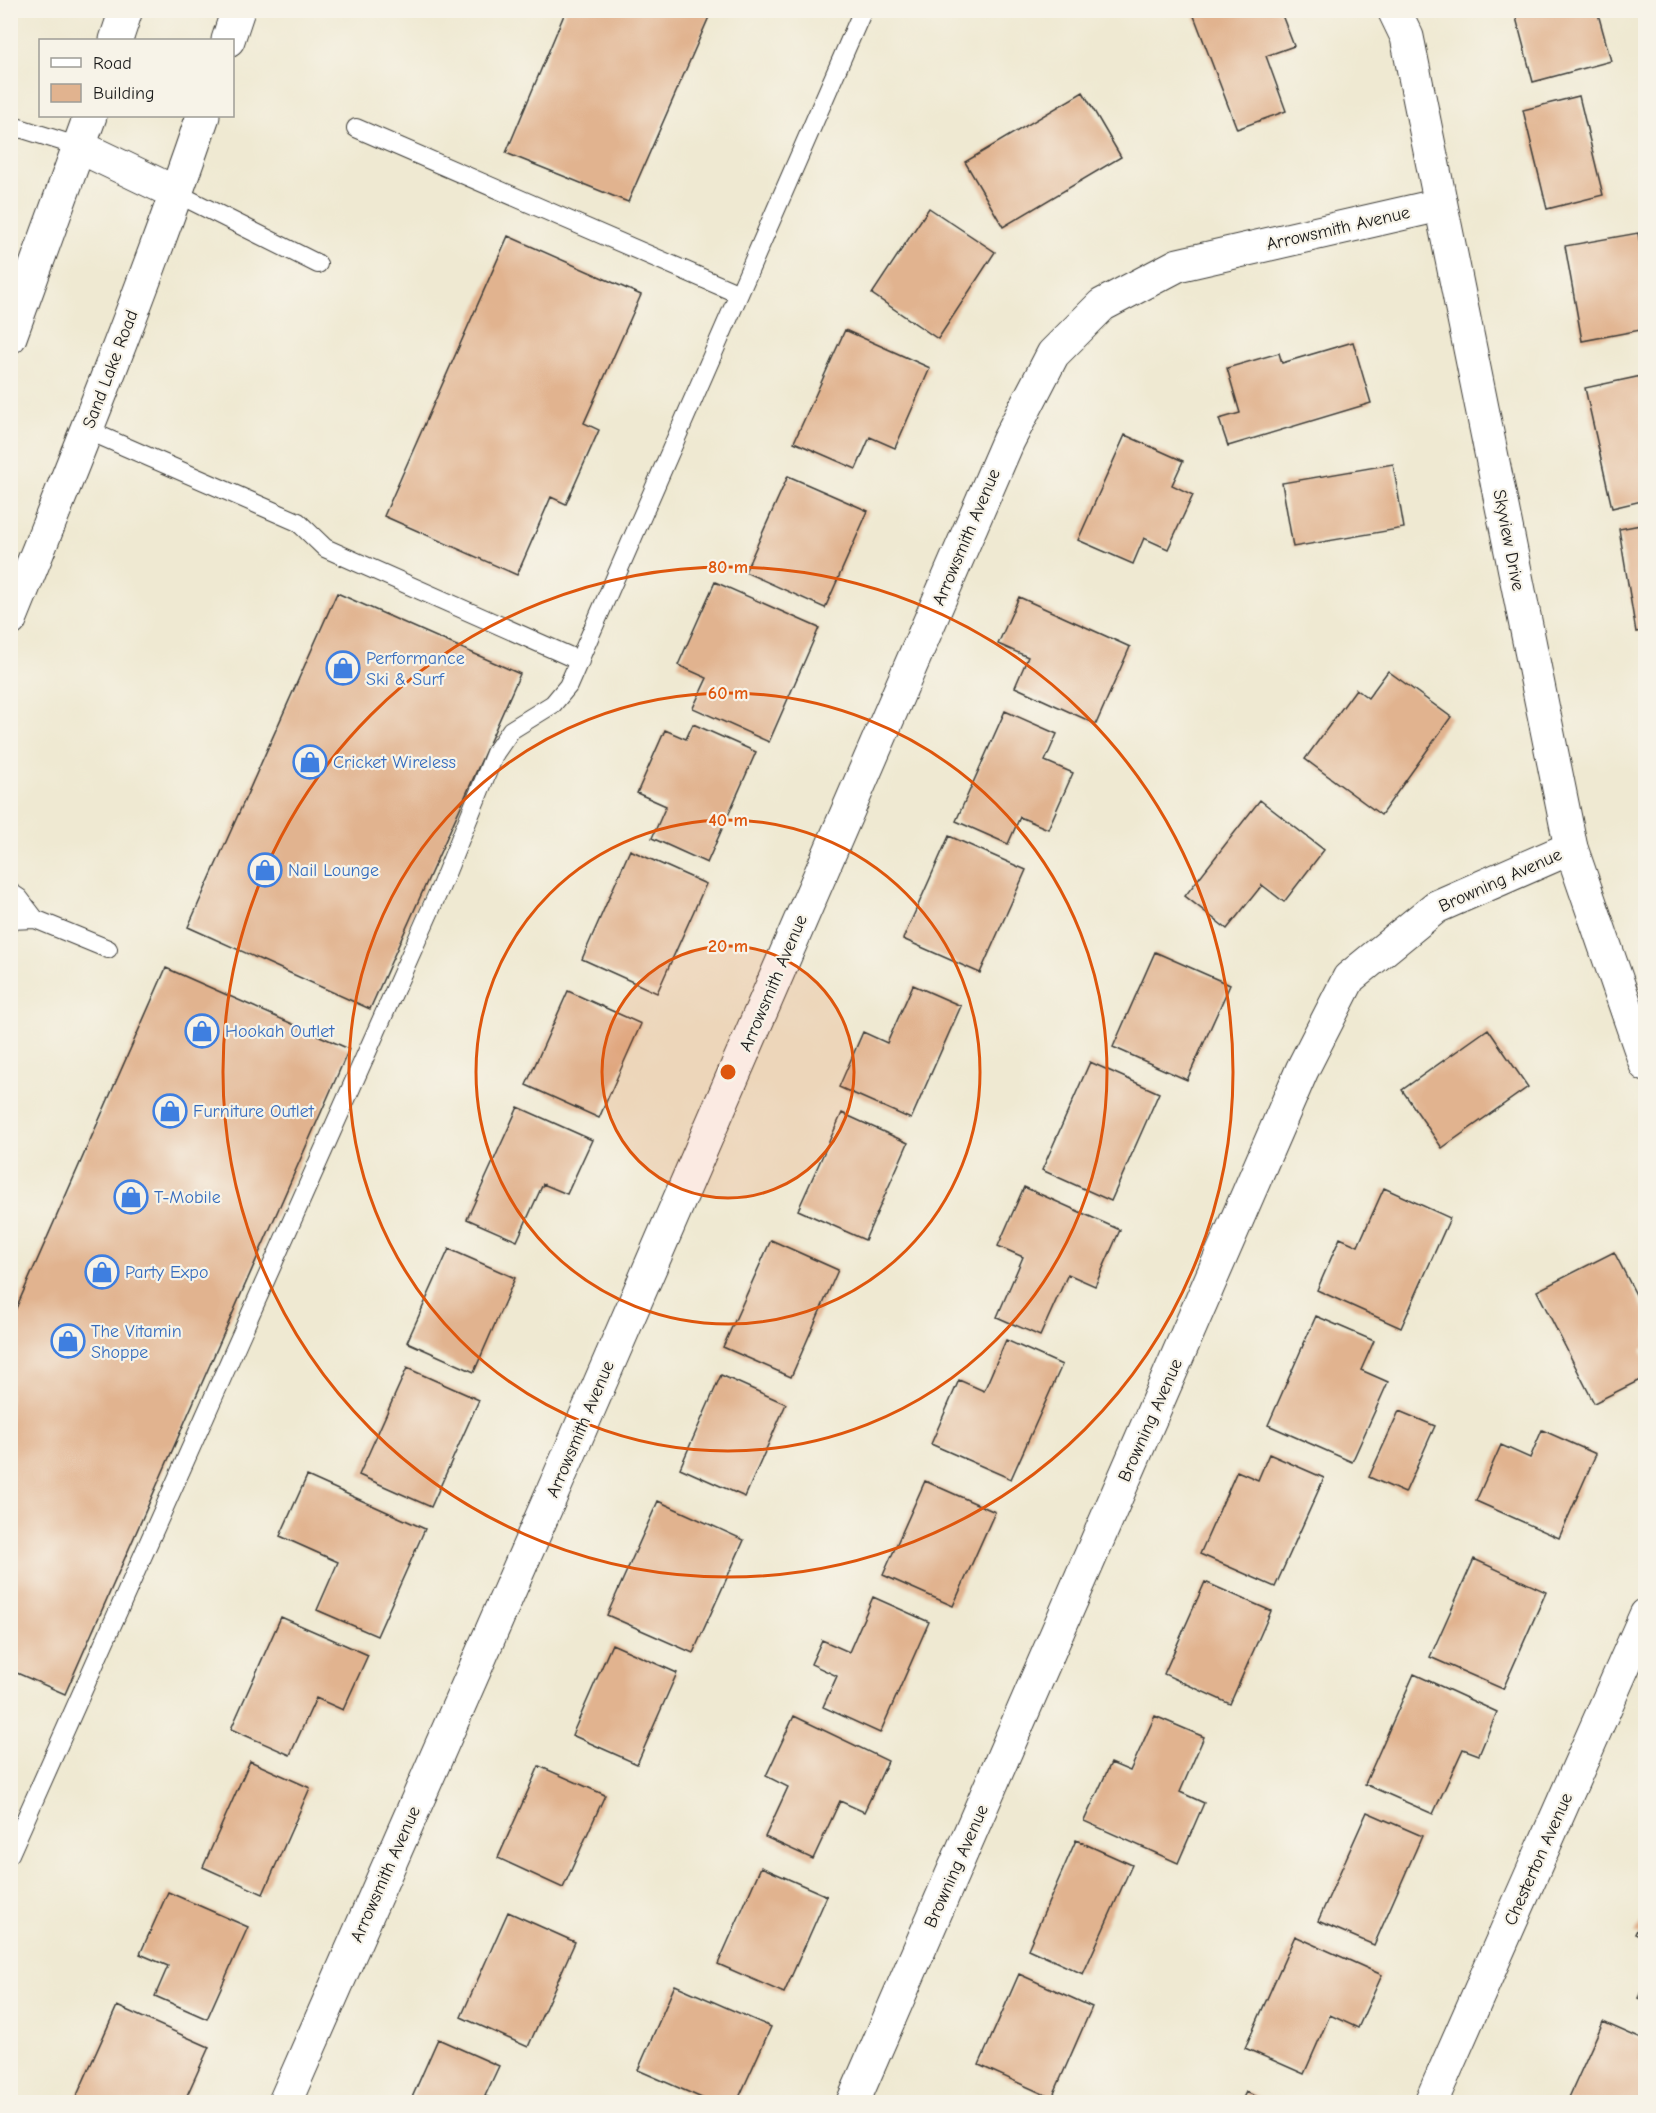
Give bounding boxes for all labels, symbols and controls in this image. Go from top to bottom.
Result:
legend [39,39,234,117]
text: Road [93,53,132,74]
text: Building [93,83,155,104]
street label: Arrowsmith Avenue [1264,202,1412,255]
street label: Sand Lake Road [78,307,143,431]
street label: Arrowsmith Avenue [928,466,1005,609]
street label: Skyview Drive [1488,488,1529,593]
text: 80 m [708,557,748,578]
place label: Performance Ski & Surf [366,648,465,690]
shop icon: Performance Ski & Surf [325,650,361,686]
text: 60 m [708,683,748,704]
shop icon: Cricket Wireless [292,744,328,780]
place label: Cricket Wireless [333,752,456,773]
text: 40 m [708,810,748,831]
street label: Browning Avenue [1435,844,1565,917]
shop icon: Nail Lounge [247,852,283,888]
place label: Nail Lounge [288,860,379,881]
street label: Arrowsmith Avenue [735,912,812,1055]
text: 20 m [708,936,748,957]
shop icon: Hookah Outlet [184,1013,220,1049]
place label: Hookah Outlet [225,1021,335,1042]
centre of rings [718,1062,738,1082]
shop icon: Furniture Outlet [152,1093,188,1129]
place label: Furniture Outlet [193,1101,315,1122]
shop icon: T-Mobile [113,1179,149,1215]
place label: T-Mobile [154,1187,221,1208]
shop icon: Party Expo [84,1254,120,1290]
place label: Party Expo [125,1262,208,1283]
place label: The Vitamin Shoppe [91,1321,182,1363]
shop icon: The Vitamin Shoppe [50,1323,86,1359]
street label: Browning Avenue [1114,1355,1187,1485]
street label: Arrowsmith Avenue [542,1358,619,1501]
street label: Chesterton Avenue [1500,1790,1577,1929]
street label: Browning Avenue [920,1801,993,1931]
street label: Arrowsmith Avenue [346,1803,425,1945]

